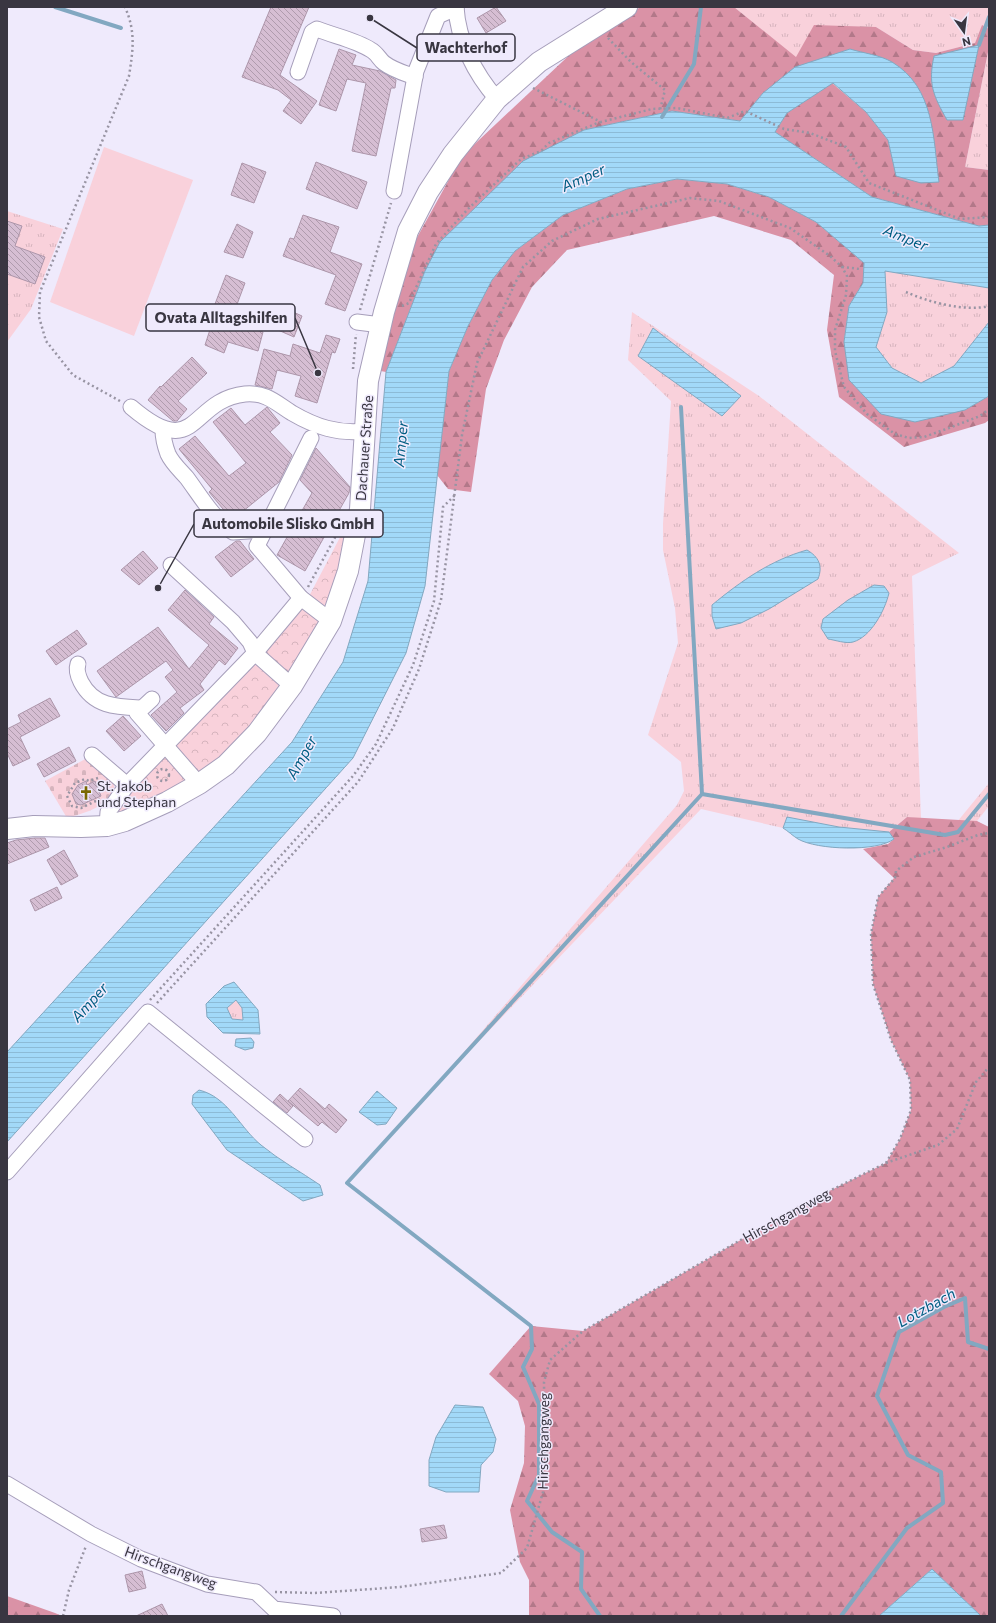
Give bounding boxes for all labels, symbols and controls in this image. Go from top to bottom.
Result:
north arrow [944,12,984,52]
callout: Wachterhof [417,34,515,61]
text: N [961,35,972,49]
text: Wachterhof [425,38,508,56]
water label: Amper [557,159,609,195]
water label: Amper [880,220,932,254]
callout: Ovata Alltagshilfen [146,304,295,331]
text: Ovata Alltagshilfen [154,308,288,326]
street label: Dachauer Straße [352,395,376,501]
water label: Amper [389,419,411,469]
callout: Automobile Slisko GmbH [194,510,383,537]
text: Automobile Slisko GmbH [202,514,374,532]
water label: Amper [281,732,321,782]
place label: St. Jakob und Stephan [97,777,176,810]
church icon: St. Jakob und Stephan [78,785,94,801]
water label: Amper [66,978,112,1026]
street label: Hirschgangweg [739,1184,833,1246]
water label: Lotzbach [894,1284,958,1330]
street label: Hirschgangweg [534,1392,552,1490]
street label: Hirschgangweg [122,1542,220,1592]

